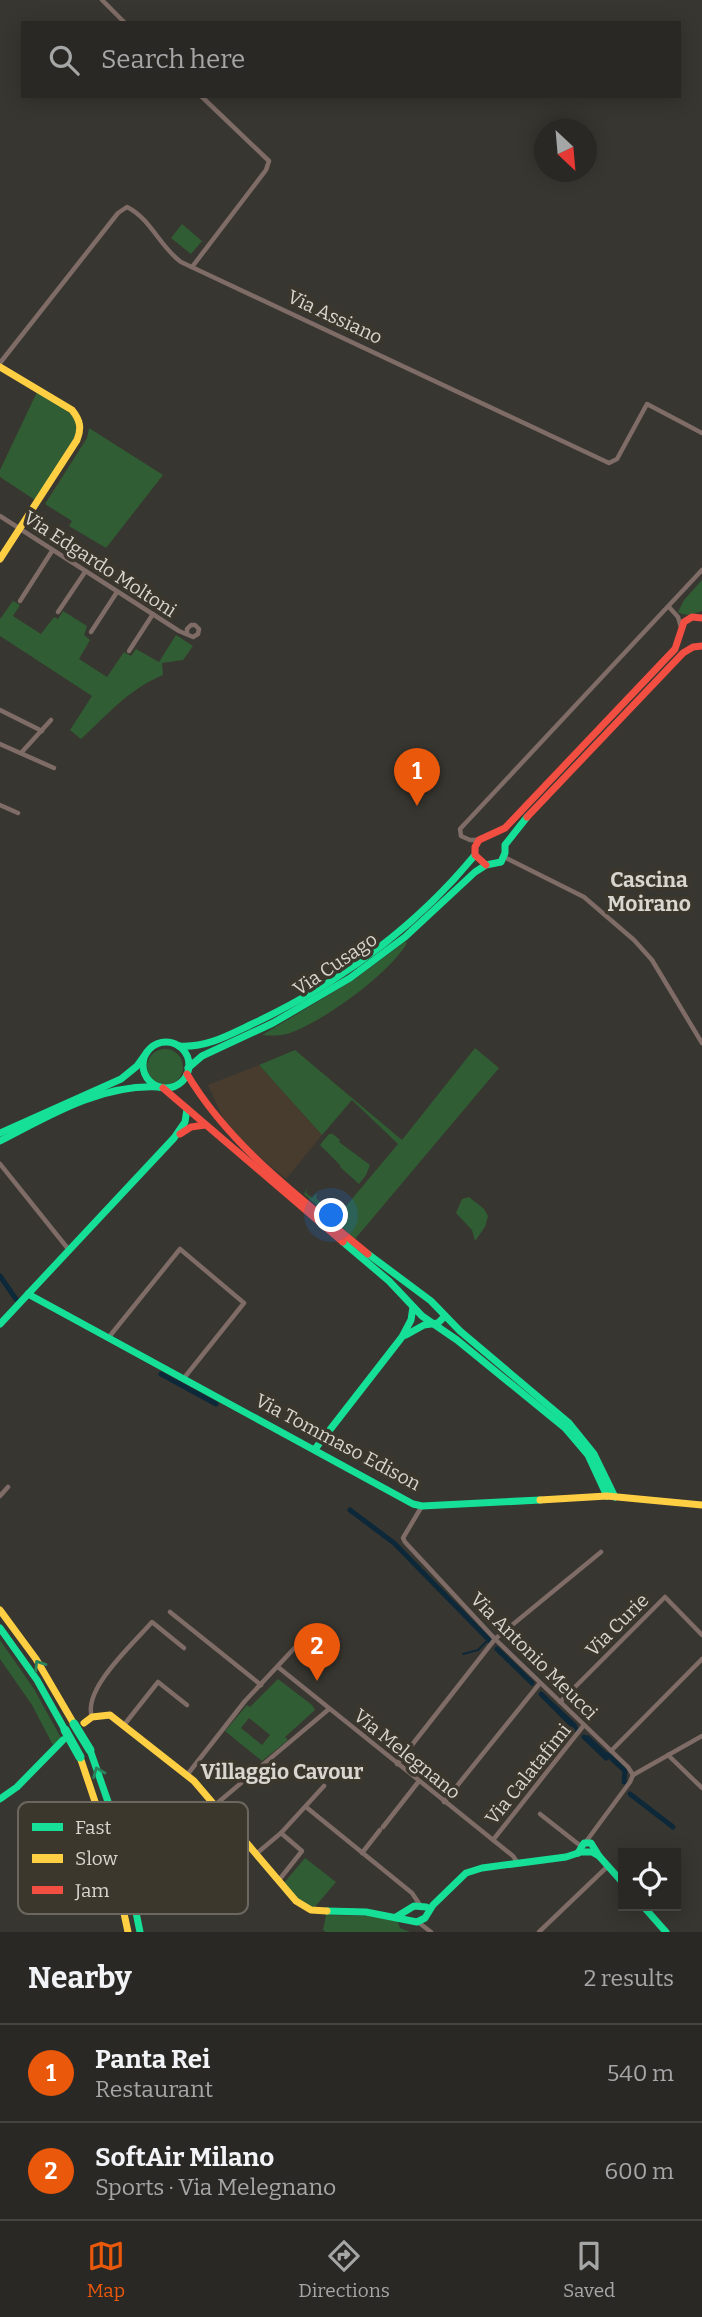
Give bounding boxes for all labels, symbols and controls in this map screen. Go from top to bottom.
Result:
search box [21,21,681,98]
icon: search [45,41,83,79]
text: Search here [101,44,245,75]
north arrow [534,119,597,182]
street label: Via Assiano [284,285,386,349]
street label: Via Edgardo Moltoni [19,506,181,622]
pin: 1 [394,748,440,806]
district label: Cascina Moirano [607,867,691,917]
street label: Via Cusago [289,928,381,1000]
your location [314,1198,348,1232]
street label: Via Tommaso Edison [251,1389,425,1495]
street label: Via Antonio Meucci [466,1588,603,1725]
street label: Via Curie [581,1589,653,1661]
pin: 2 [294,1623,340,1681]
one-way arrow [35,1660,48,1673]
street label: Via Melegnano [349,1704,465,1804]
street label: Via Calatafimi [480,1719,576,1829]
district label: Villaggio Cavour [201,1759,364,1785]
one-way arrow [93,1766,107,1778]
legend [18,1802,248,1914]
text: Fast [75,1816,112,1839]
text: Slow [75,1847,118,1870]
map controls [618,1848,681,1911]
button: locate [618,1848,681,1911]
text: Jam [74,1879,109,1902]
text: Nearby [28,1960,132,1996]
text: 2 results [584,1964,674,1992]
text: Panta Rei [95,2044,210,2075]
text: 1 [46,2059,56,2087]
text: 540 m [607,2059,674,2087]
text: Restaurant [95,2075,213,2103]
text: SoftAir Milano [95,2142,274,2173]
text: 2 [45,2157,57,2185]
text: 600 m [604,2157,674,2185]
text: Sports · Via Melegnano [95,2173,336,2201]
tab: Map [87,2237,125,2302]
tab: Directions [298,2237,390,2302]
tab: Saved [563,2237,615,2302]

